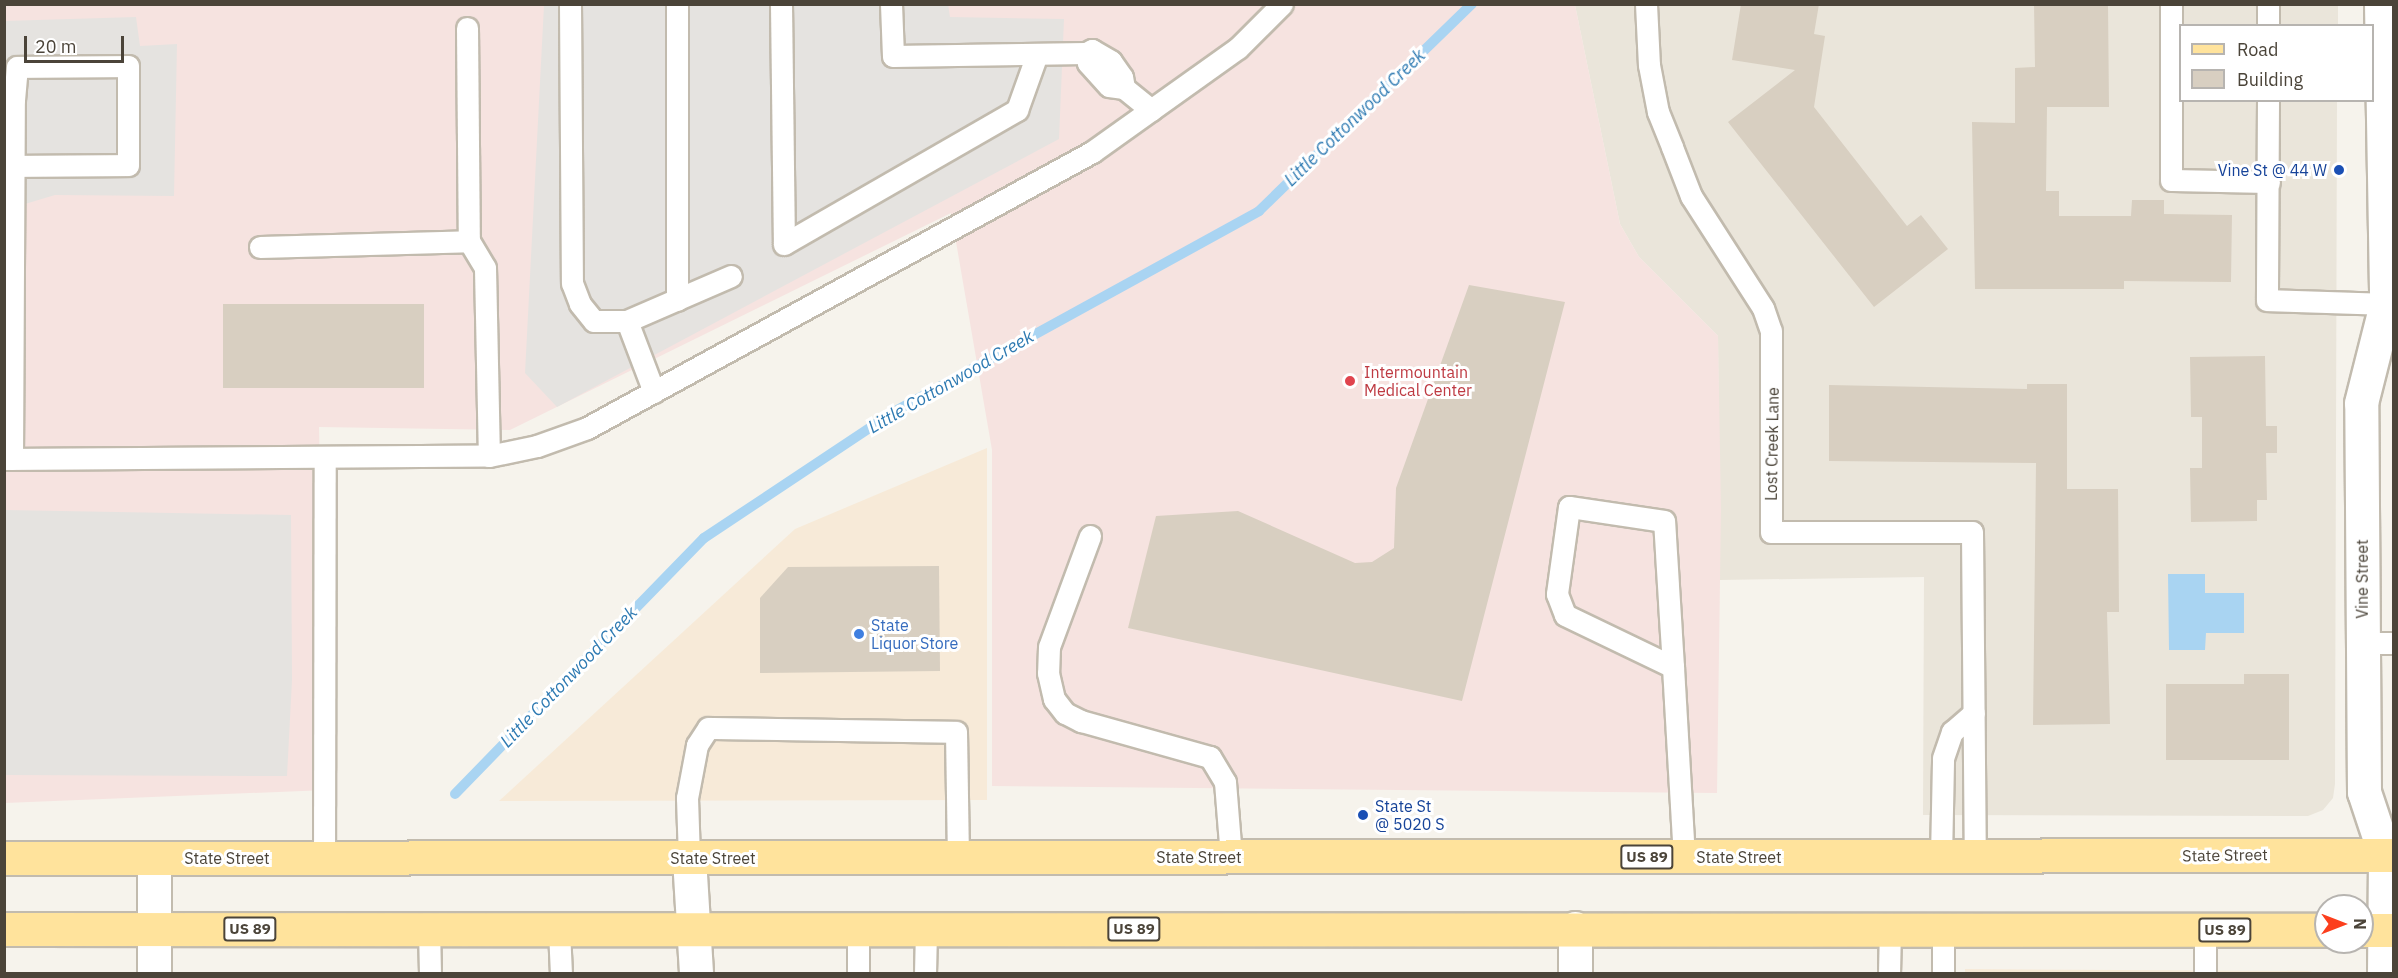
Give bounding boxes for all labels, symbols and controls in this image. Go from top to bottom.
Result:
scale bar [27,24,128,62]
legend [2179,24,2374,102]
text: 20 m [35,35,77,58]
text: Road [2237,38,2278,61]
water label: Little Cottonwood Creek [1280,45,1430,191]
text: Building [2237,68,2303,91]
place label: Vine St @ 44 W [2218,160,2327,180]
marker: Vine St @ 44 W [2332,163,2346,177]
water label: Little Cottonwood Creek [864,326,1038,438]
place label: Intermountain Medical Center [1364,362,1472,400]
marker: Intermountain Medical Center [1341,372,1359,390]
street label: Lost Creek Lane [1761,387,1783,501]
street label: Vine Street [2352,539,2372,619]
water label: Little Cottonwood Creek [496,602,642,752]
place label: State Liquor Store [871,615,958,653]
marker: State Liquor Store [852,627,866,641]
place label: State St @ 5020 S [1375,796,1445,834]
marker: State St @ 5020 S [1356,808,1370,822]
road number: US 89 [1620,845,1674,869]
street label: State Street [2182,845,2268,865]
street label: State Street [1156,847,1242,867]
street label: State Street [1696,847,1782,867]
street label: State Street [184,848,270,868]
street label: State Street [670,848,756,868]
north arrow [2314,894,2374,954]
road number: US 89 [223,917,277,941]
road number: US 89 [1107,917,1161,941]
road number: US 89 [2198,918,2252,942]
text: N [2350,918,2370,930]

